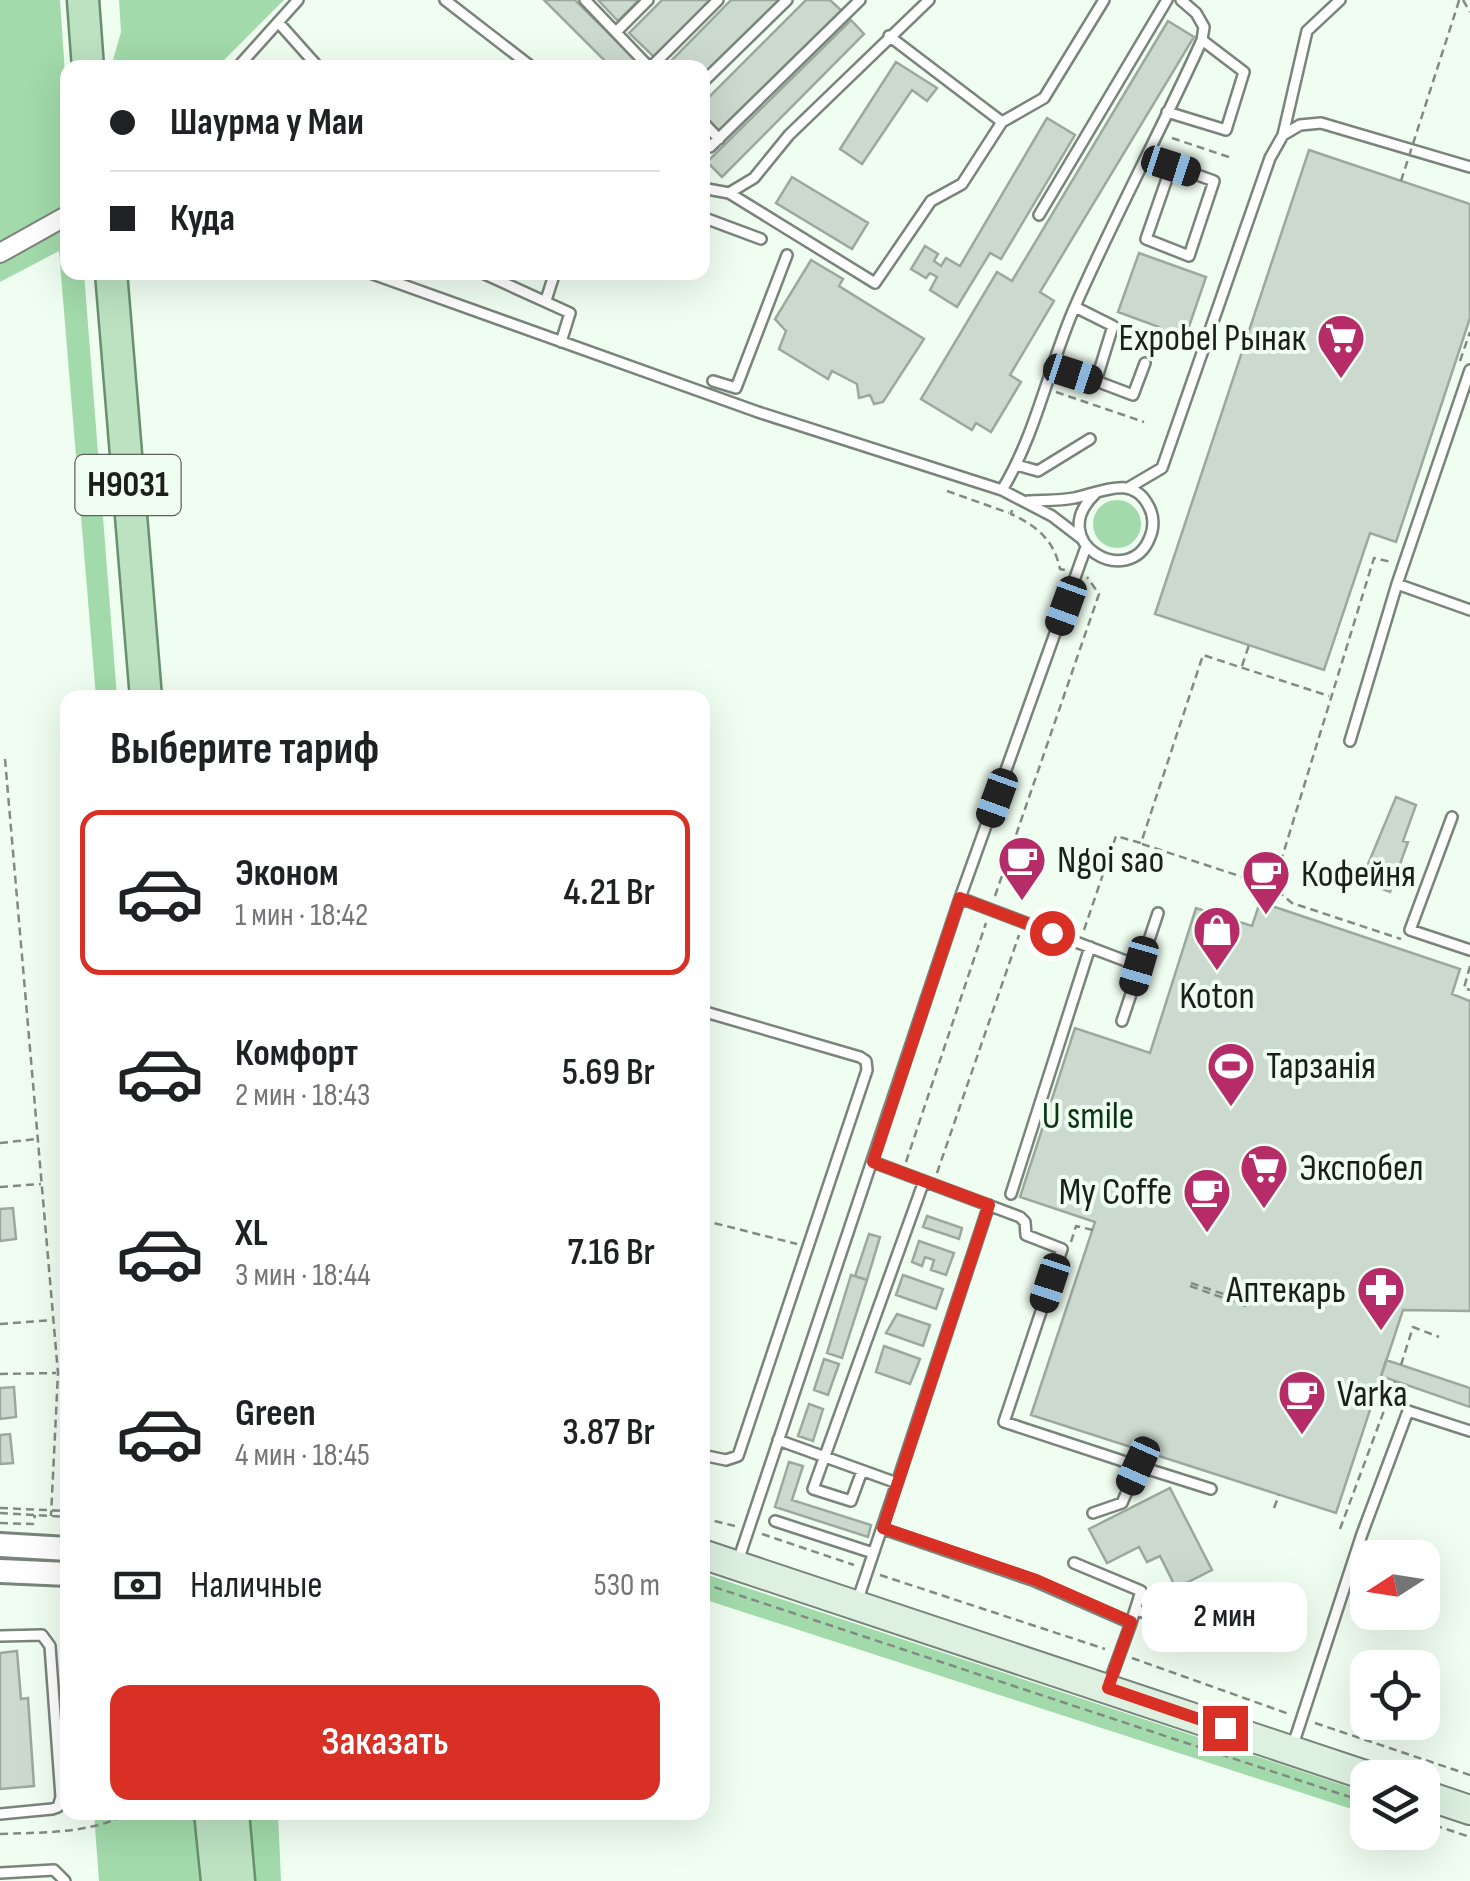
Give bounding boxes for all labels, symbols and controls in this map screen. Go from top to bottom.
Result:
text: Шаурма у Маи [170,100,364,145]
car [1138,142,1204,190]
text: Куда [170,196,235,241]
supermarket icon: Expobel Рынак [1315,312,1367,380]
place label: Expobel Рынак [1119,316,1307,361]
car [1040,350,1106,398]
road number: Н9031 [76,455,180,515]
car [1042,573,1090,639]
text: Выберите тариф [110,722,379,777]
car [973,765,1021,831]
cafe icon: Ngoi sao [996,834,1048,902]
place label: Ngoi sao [1057,838,1164,883]
icon: car [115,848,205,938]
cafe icon: Кофейня [1240,848,1292,916]
text: Эконом [235,851,339,896]
place label: Кофейня [1301,852,1416,897]
text: 4.21 Br [564,870,655,915]
text: 1 мин · 18:42 [235,896,368,935]
shop icon: Koton [1191,904,1243,972]
route start [1030,911,1075,956]
car [1116,933,1162,999]
place label: Koton [1179,974,1255,1019]
icon: car [115,1028,205,1118]
text: Комфорт [235,1031,358,1076]
sports icon: Тарзанія [1205,1040,1257,1108]
place label: Тарзанія [1266,1044,1376,1089]
text: 5.69 Br [562,1050,655,1095]
text: 2 мин · 18:43 [235,1076,370,1115]
park label: U smile [1042,1094,1134,1139]
supermarket icon: Экспобел [1238,1142,1290,1210]
place label: Экспобел [1299,1146,1424,1191]
cafe icon: My Coffe [1181,1166,1233,1234]
place label: My Coffe [1059,1170,1172,1215]
icon: car [115,1208,205,1298]
text: XL [235,1211,268,1256]
text: 7.16 Br [568,1230,655,1275]
car [1026,1250,1074,1316]
text: 3 мин · 18:44 [235,1256,371,1295]
pharmacy icon: Аптекарь [1355,1264,1407,1332]
place label: Аптекарь [1225,1268,1346,1313]
cafe icon: Varka [1276,1368,1328,1436]
place label: Varka [1337,1372,1408,1417]
icon: car [115,1388,205,1478]
text: Green [235,1391,316,1436]
text: 3.87 Br [562,1410,655,1455]
car [1112,1432,1164,1500]
text: 4 мин · 18:45 [235,1436,370,1475]
north arrow [1350,1540,1440,1630]
map controls [1350,1540,1440,1850]
icon: cash [110,1558,165,1613]
text: Наличные [190,1563,323,1608]
text: 530 m [594,1566,660,1605]
callout: 2 мин [1142,1583,1308,1653]
text: 2 мин [1193,1597,1256,1636]
button: locate [1350,1650,1440,1740]
button: Заказать [110,1685,660,1800]
route end [1203,1706,1248,1751]
button: layers [1350,1760,1440,1850]

